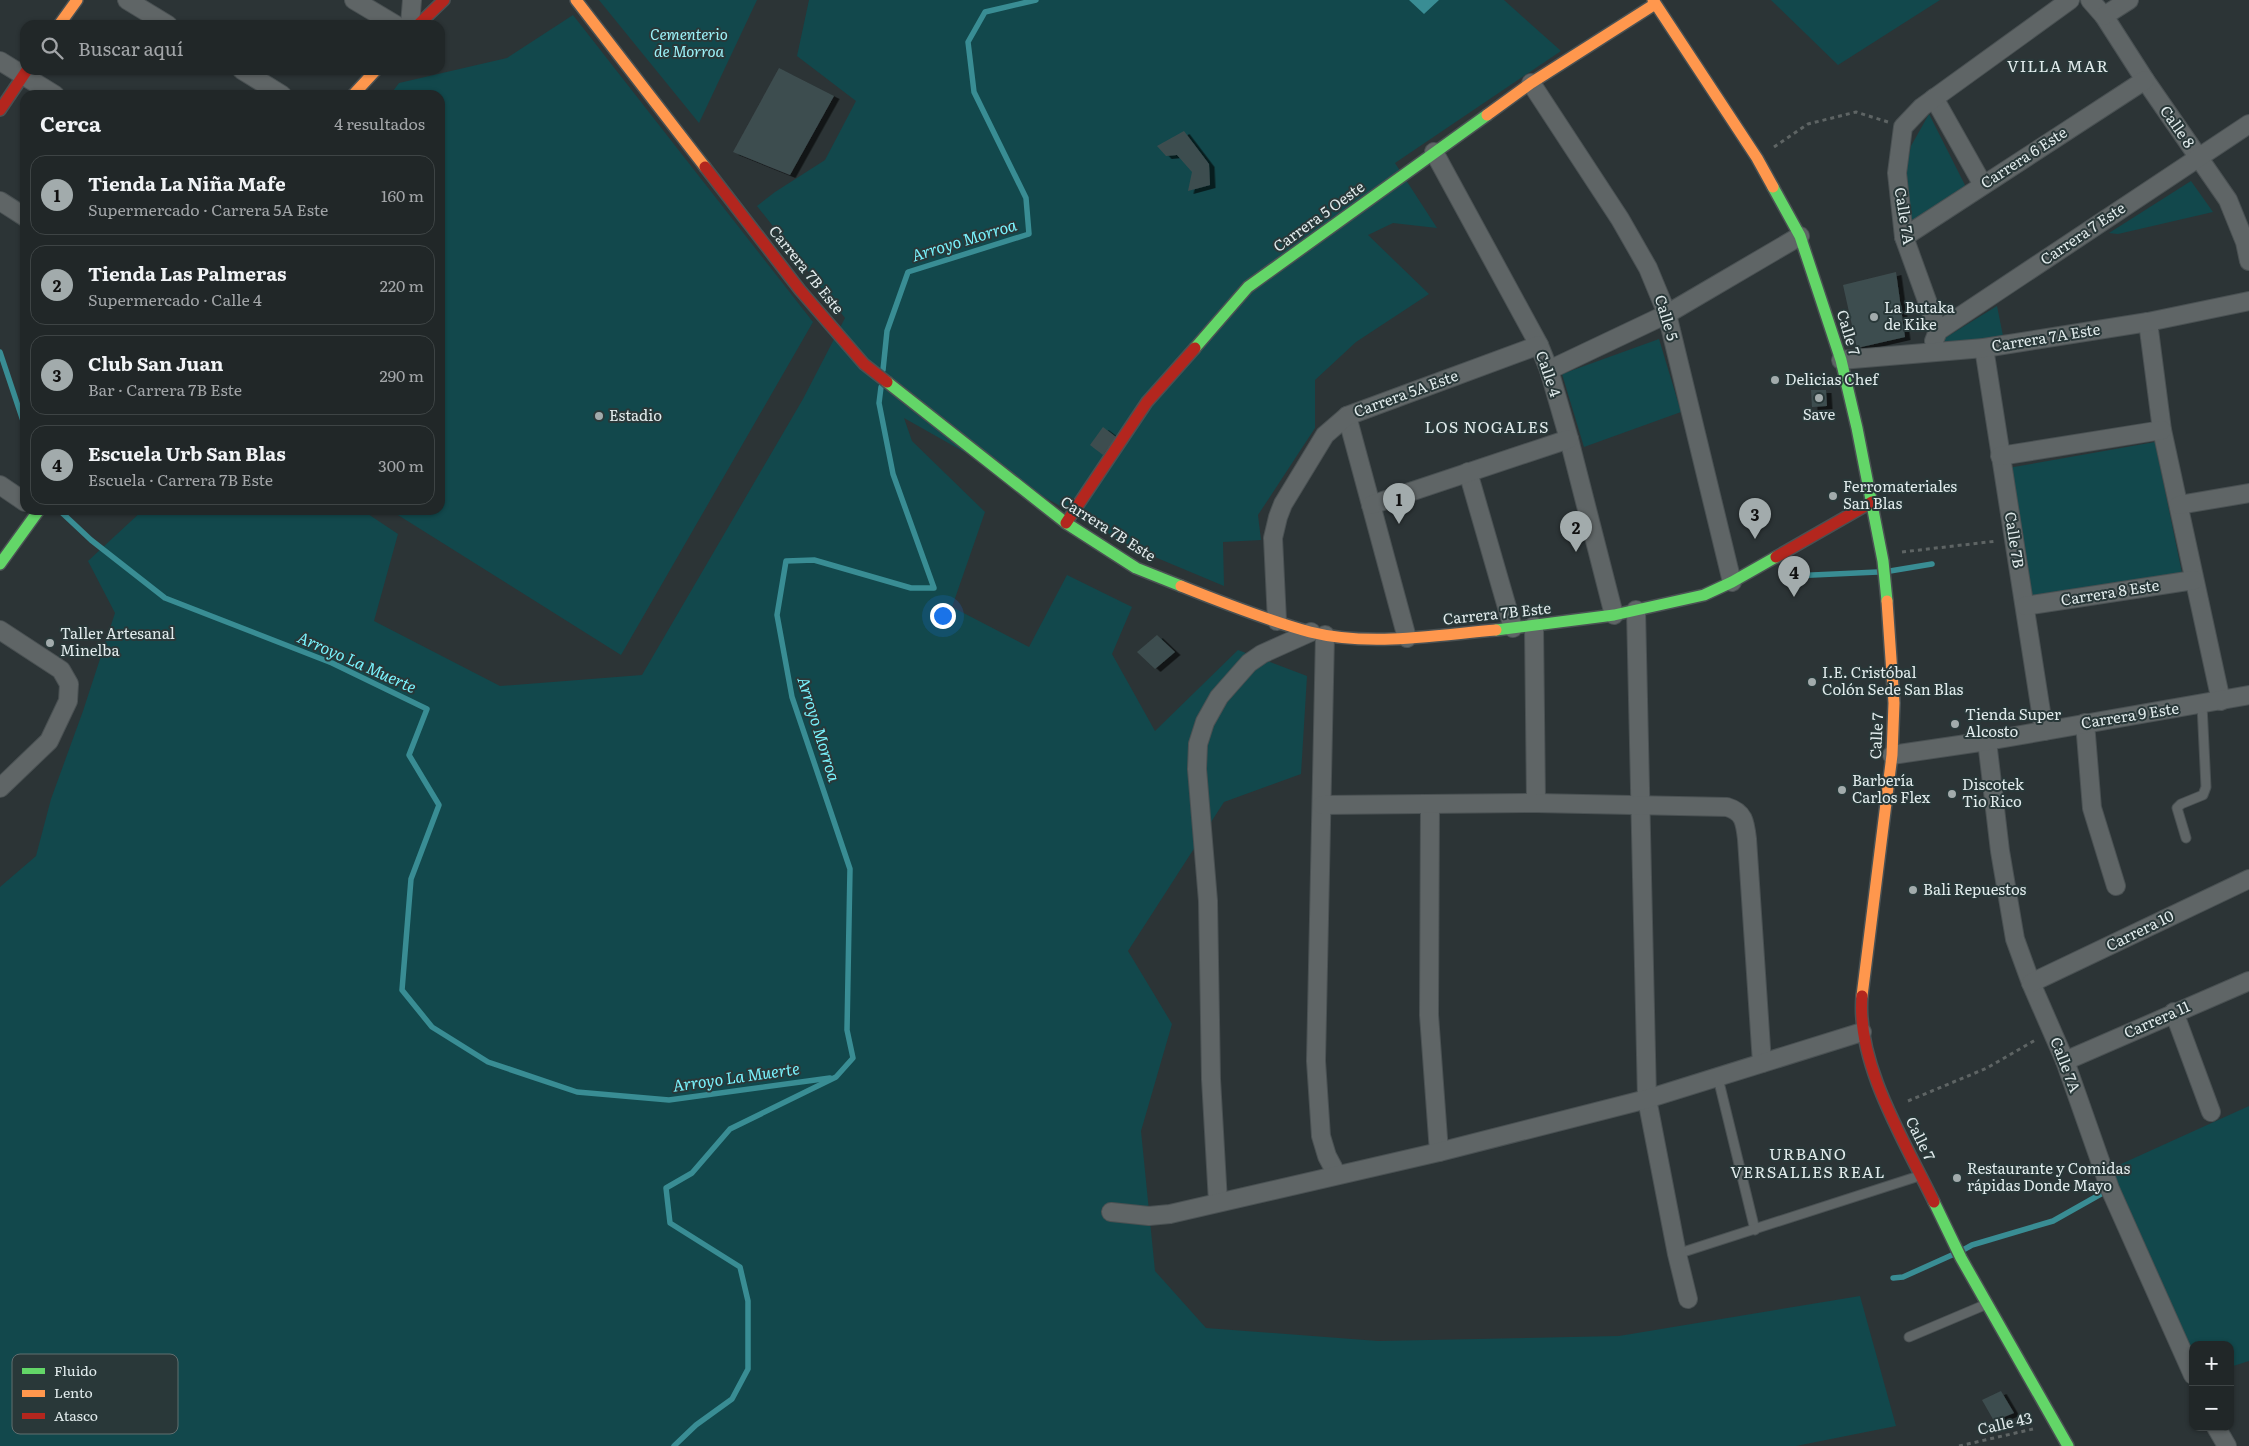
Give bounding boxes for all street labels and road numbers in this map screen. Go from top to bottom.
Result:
street label: Calle 8 [2155,100,2201,152]
street label: Carrera 6 Este [1975,120,2071,193]
street label: Carrera 5 Oeste [1268,175,1369,257]
street label: Calle 7A [1890,185,1921,246]
street label: Carrera 7 Este [2035,196,2130,270]
street label: Carrera 7B Este [764,220,850,319]
street label: Calle 5 [1650,292,1685,344]
street label: Calle 7 [1832,307,1867,359]
street label: Carrera 7A Este [1990,317,2102,356]
street label: Calle 4 [1531,347,1568,400]
street label: Carrera 5A Este [1350,363,1461,422]
street label: Carrera 7B Este [1057,489,1161,566]
street label: Calle 7B [2000,510,2031,570]
street label: Carrera 8 Este [2059,572,2161,611]
street label: Carrera 7B Este [1442,595,1552,630]
street label: Carrera 9 Este [2079,695,2181,734]
street label: Calle 7 [1863,712,1888,760]
street label: Carrera 10 [2102,903,2177,956]
street label: Carrera 11 [2120,994,2193,1043]
street label: Calle 7A [2045,1033,2087,1096]
street label: Calle 7 [1901,1112,1942,1165]
street label: Calle 43 [1975,1405,2034,1440]

